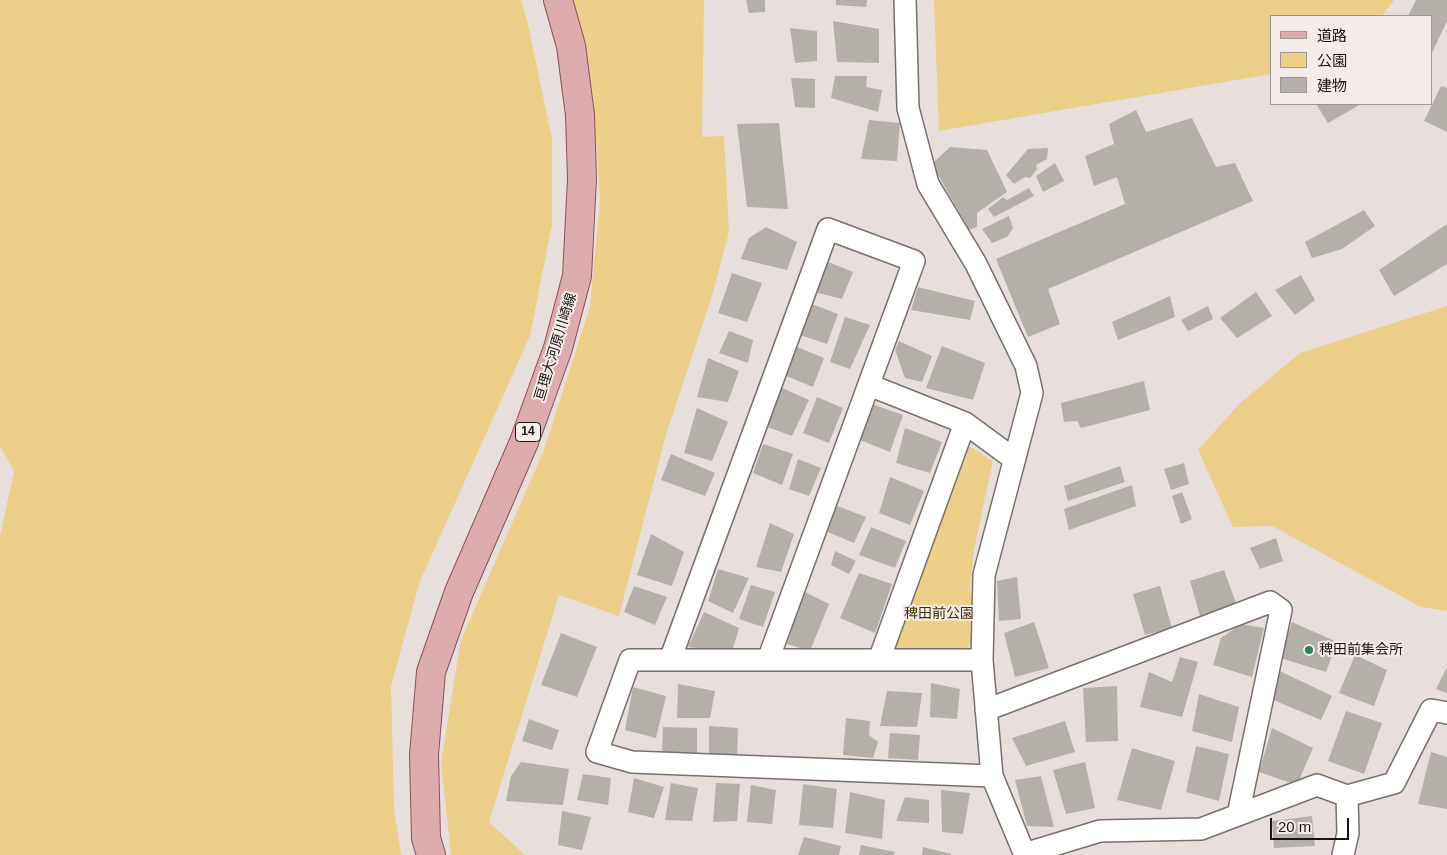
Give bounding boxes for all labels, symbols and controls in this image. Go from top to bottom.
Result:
legend [1270,15,1432,105]
text: 道路 [1317,27,1347,44]
text: 公園 [1317,52,1347,69]
text: 建物 [1317,77,1347,94]
street label: 亘理大河原川崎線 [532,291,580,403]
road number: 14 [516,422,540,442]
park label: 稗田前公園 [904,606,974,622]
place label: 稗田前集会所 [1319,642,1403,658]
marker: 稗田前集会所 [1303,644,1315,656]
scale bar [1272,808,1351,840]
text: 20 m [1278,818,1311,835]

